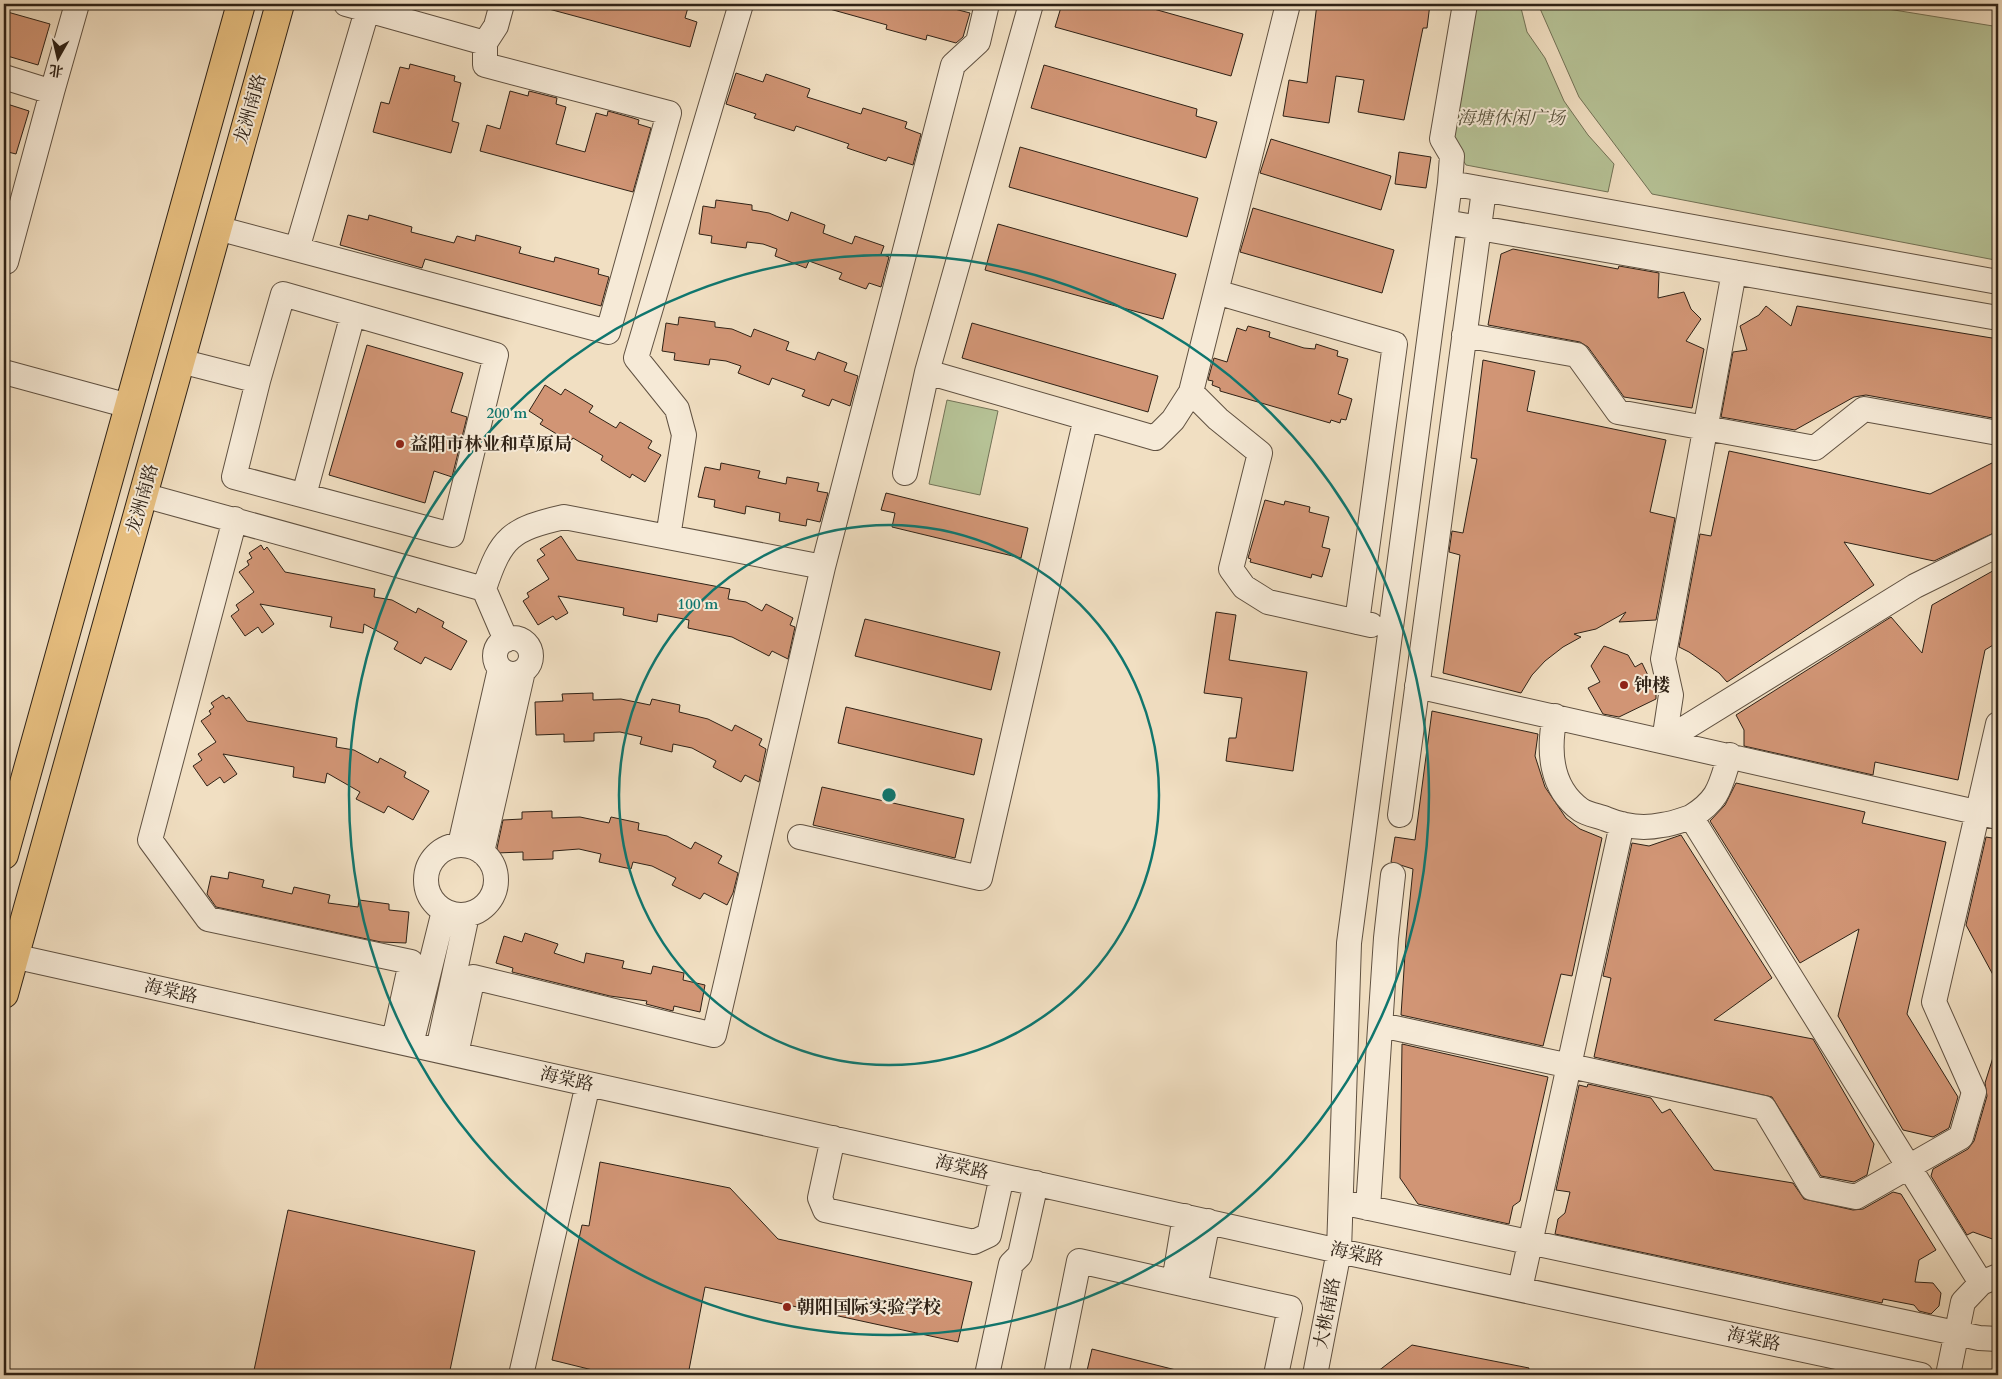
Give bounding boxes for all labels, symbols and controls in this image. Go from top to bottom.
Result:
north arrow [32,32,82,82]
text: 北 [48,60,65,81]
street label: 龙洲南路 [229,71,272,147]
park label: 海塘休闲广场 [1457,106,1567,131]
text: 200 m [487,403,528,423]
place label: 益阳市林业和草原局 [410,432,572,457]
marker: 益阳市林业和草原局 [394,438,406,450]
street label: 龙洲南路 [121,461,164,537]
text: 100 m [678,594,719,614]
place label: 钟楼 [1634,673,1670,698]
marker: 钟楼 [1618,679,1630,691]
centre of rings [880,786,898,804]
street label: 海棠路 [142,973,200,1010]
street label: 海棠路 [538,1061,596,1098]
street label: 海棠路 [933,1149,991,1186]
street label: 海棠路 [1328,1237,1386,1272]
street label: 大桃南路 [1308,1275,1347,1351]
place label: 朝阳国际实验学校 [797,1295,941,1320]
marker: 朝阳国际实验学校 [781,1301,793,1313]
street label: 海棠路 [1725,1322,1783,1357]

